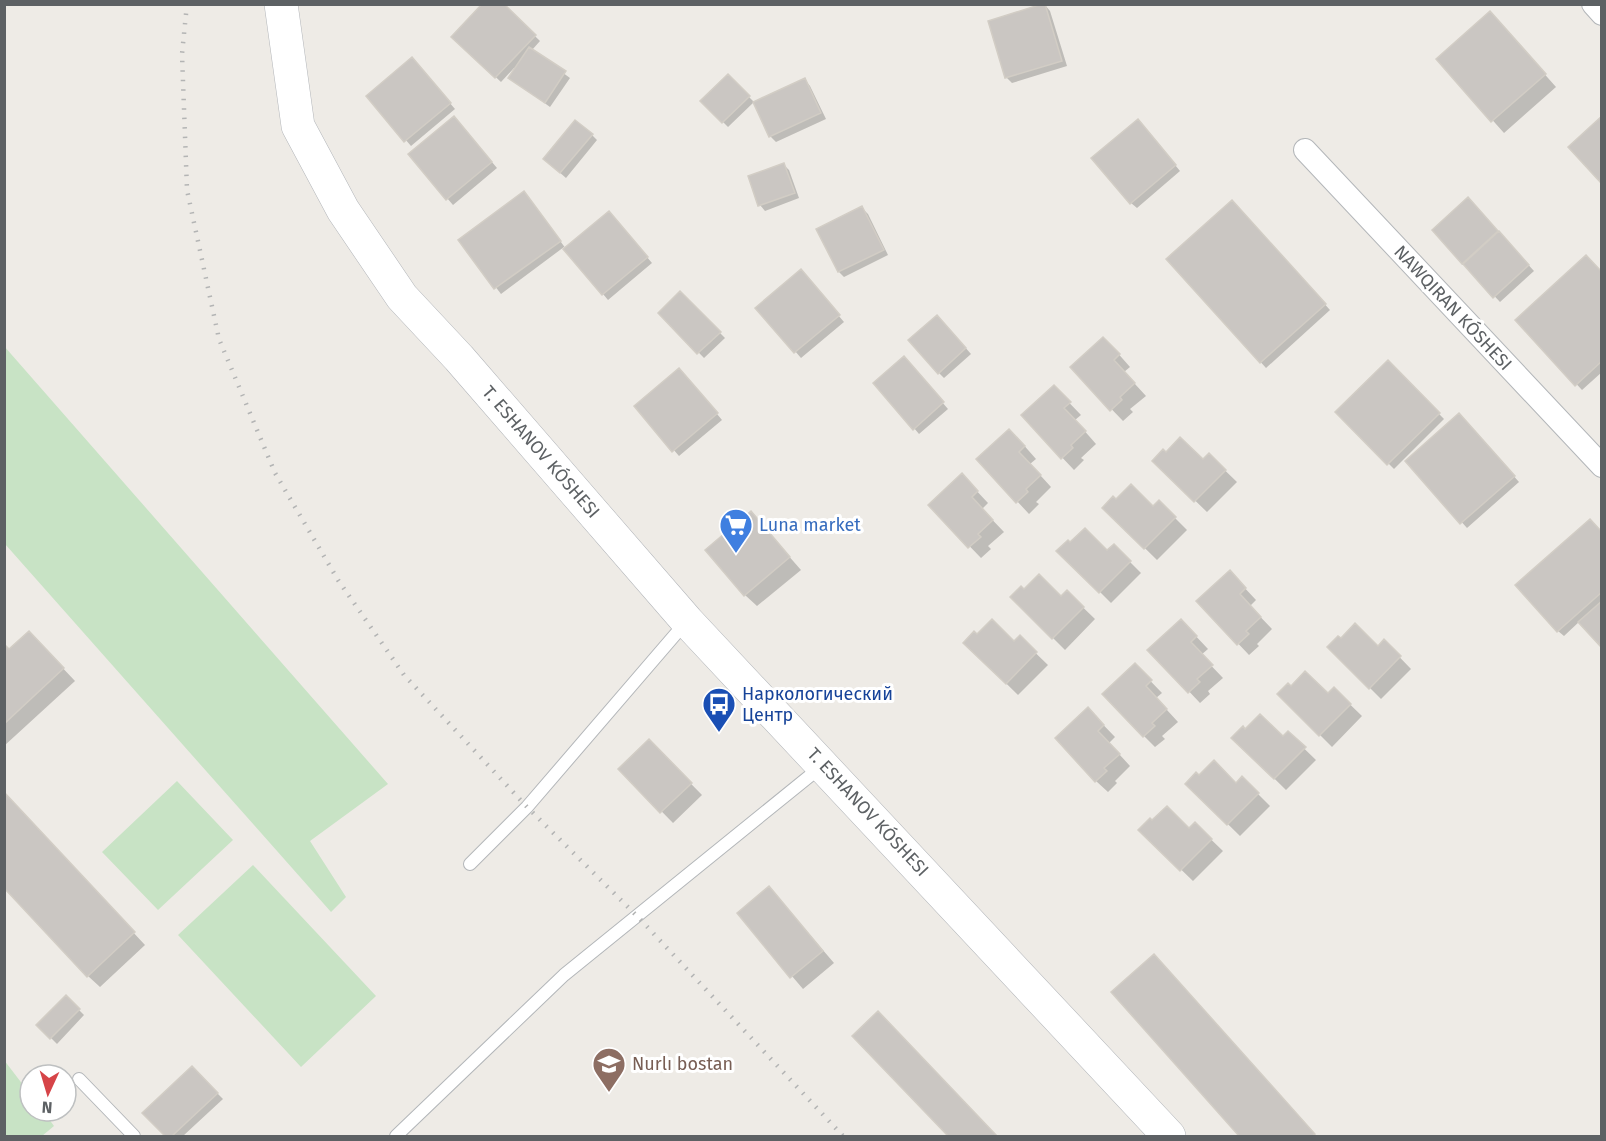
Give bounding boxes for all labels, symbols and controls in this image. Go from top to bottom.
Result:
street label: NAWQIRAN KÓSHESI [1389,241,1517,375]
street label: T. ESHANOV KÓSHESI [478,381,604,523]
supermarket icon: Luna market [718,507,754,554]
place label: Luna market [759,514,861,536]
place label: Наркологический Центр [742,683,893,726]
bus stop icon: Наркологический Центр [701,686,737,733]
street label: T. ESHANOV KÓSHESI [803,743,933,881]
school or university icon: Nurlı bostan [591,1046,627,1093]
place label: Nurlı bostan [632,1053,733,1075]
north arrow [18,1063,78,1123]
text: N [41,1098,53,1117]

